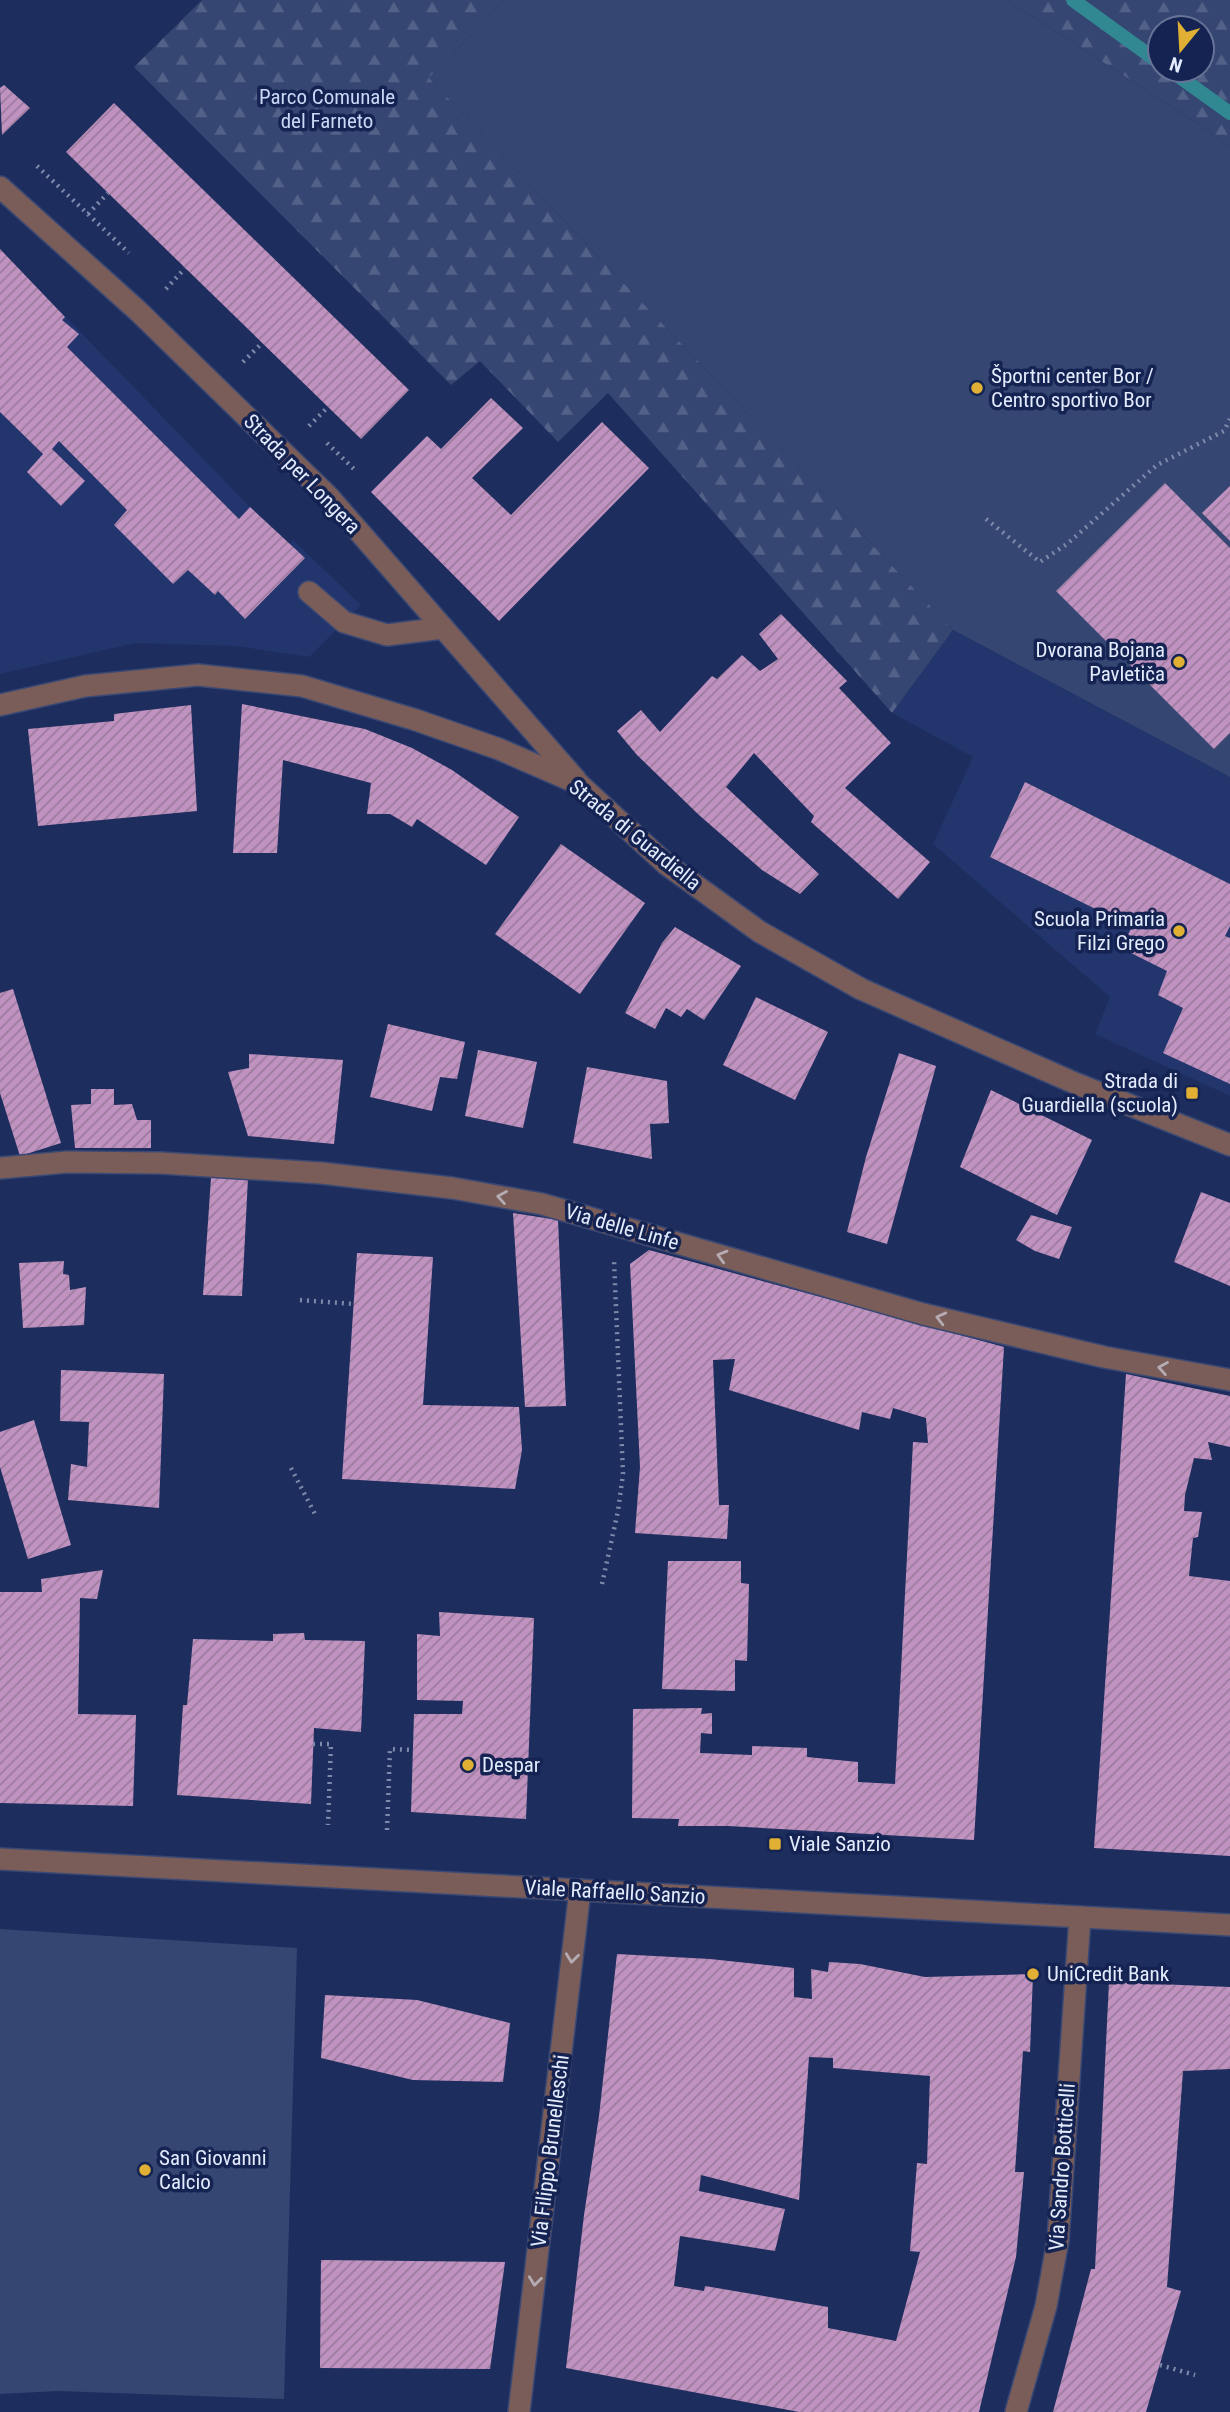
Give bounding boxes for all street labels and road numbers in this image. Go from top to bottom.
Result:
street label: Strada per Longera [239,409,365,539]
street label: Strada di Guardiella [564,775,706,895]
street label: Via delle Linfe [562,1199,682,1255]
street label: Viale Raffaello Sanzio [524,1875,706,1909]
street label: Via Filippo Brunelleschi [526,2053,574,2249]
street label: Via Sandro Botticelli [1044,2082,1080,2252]

